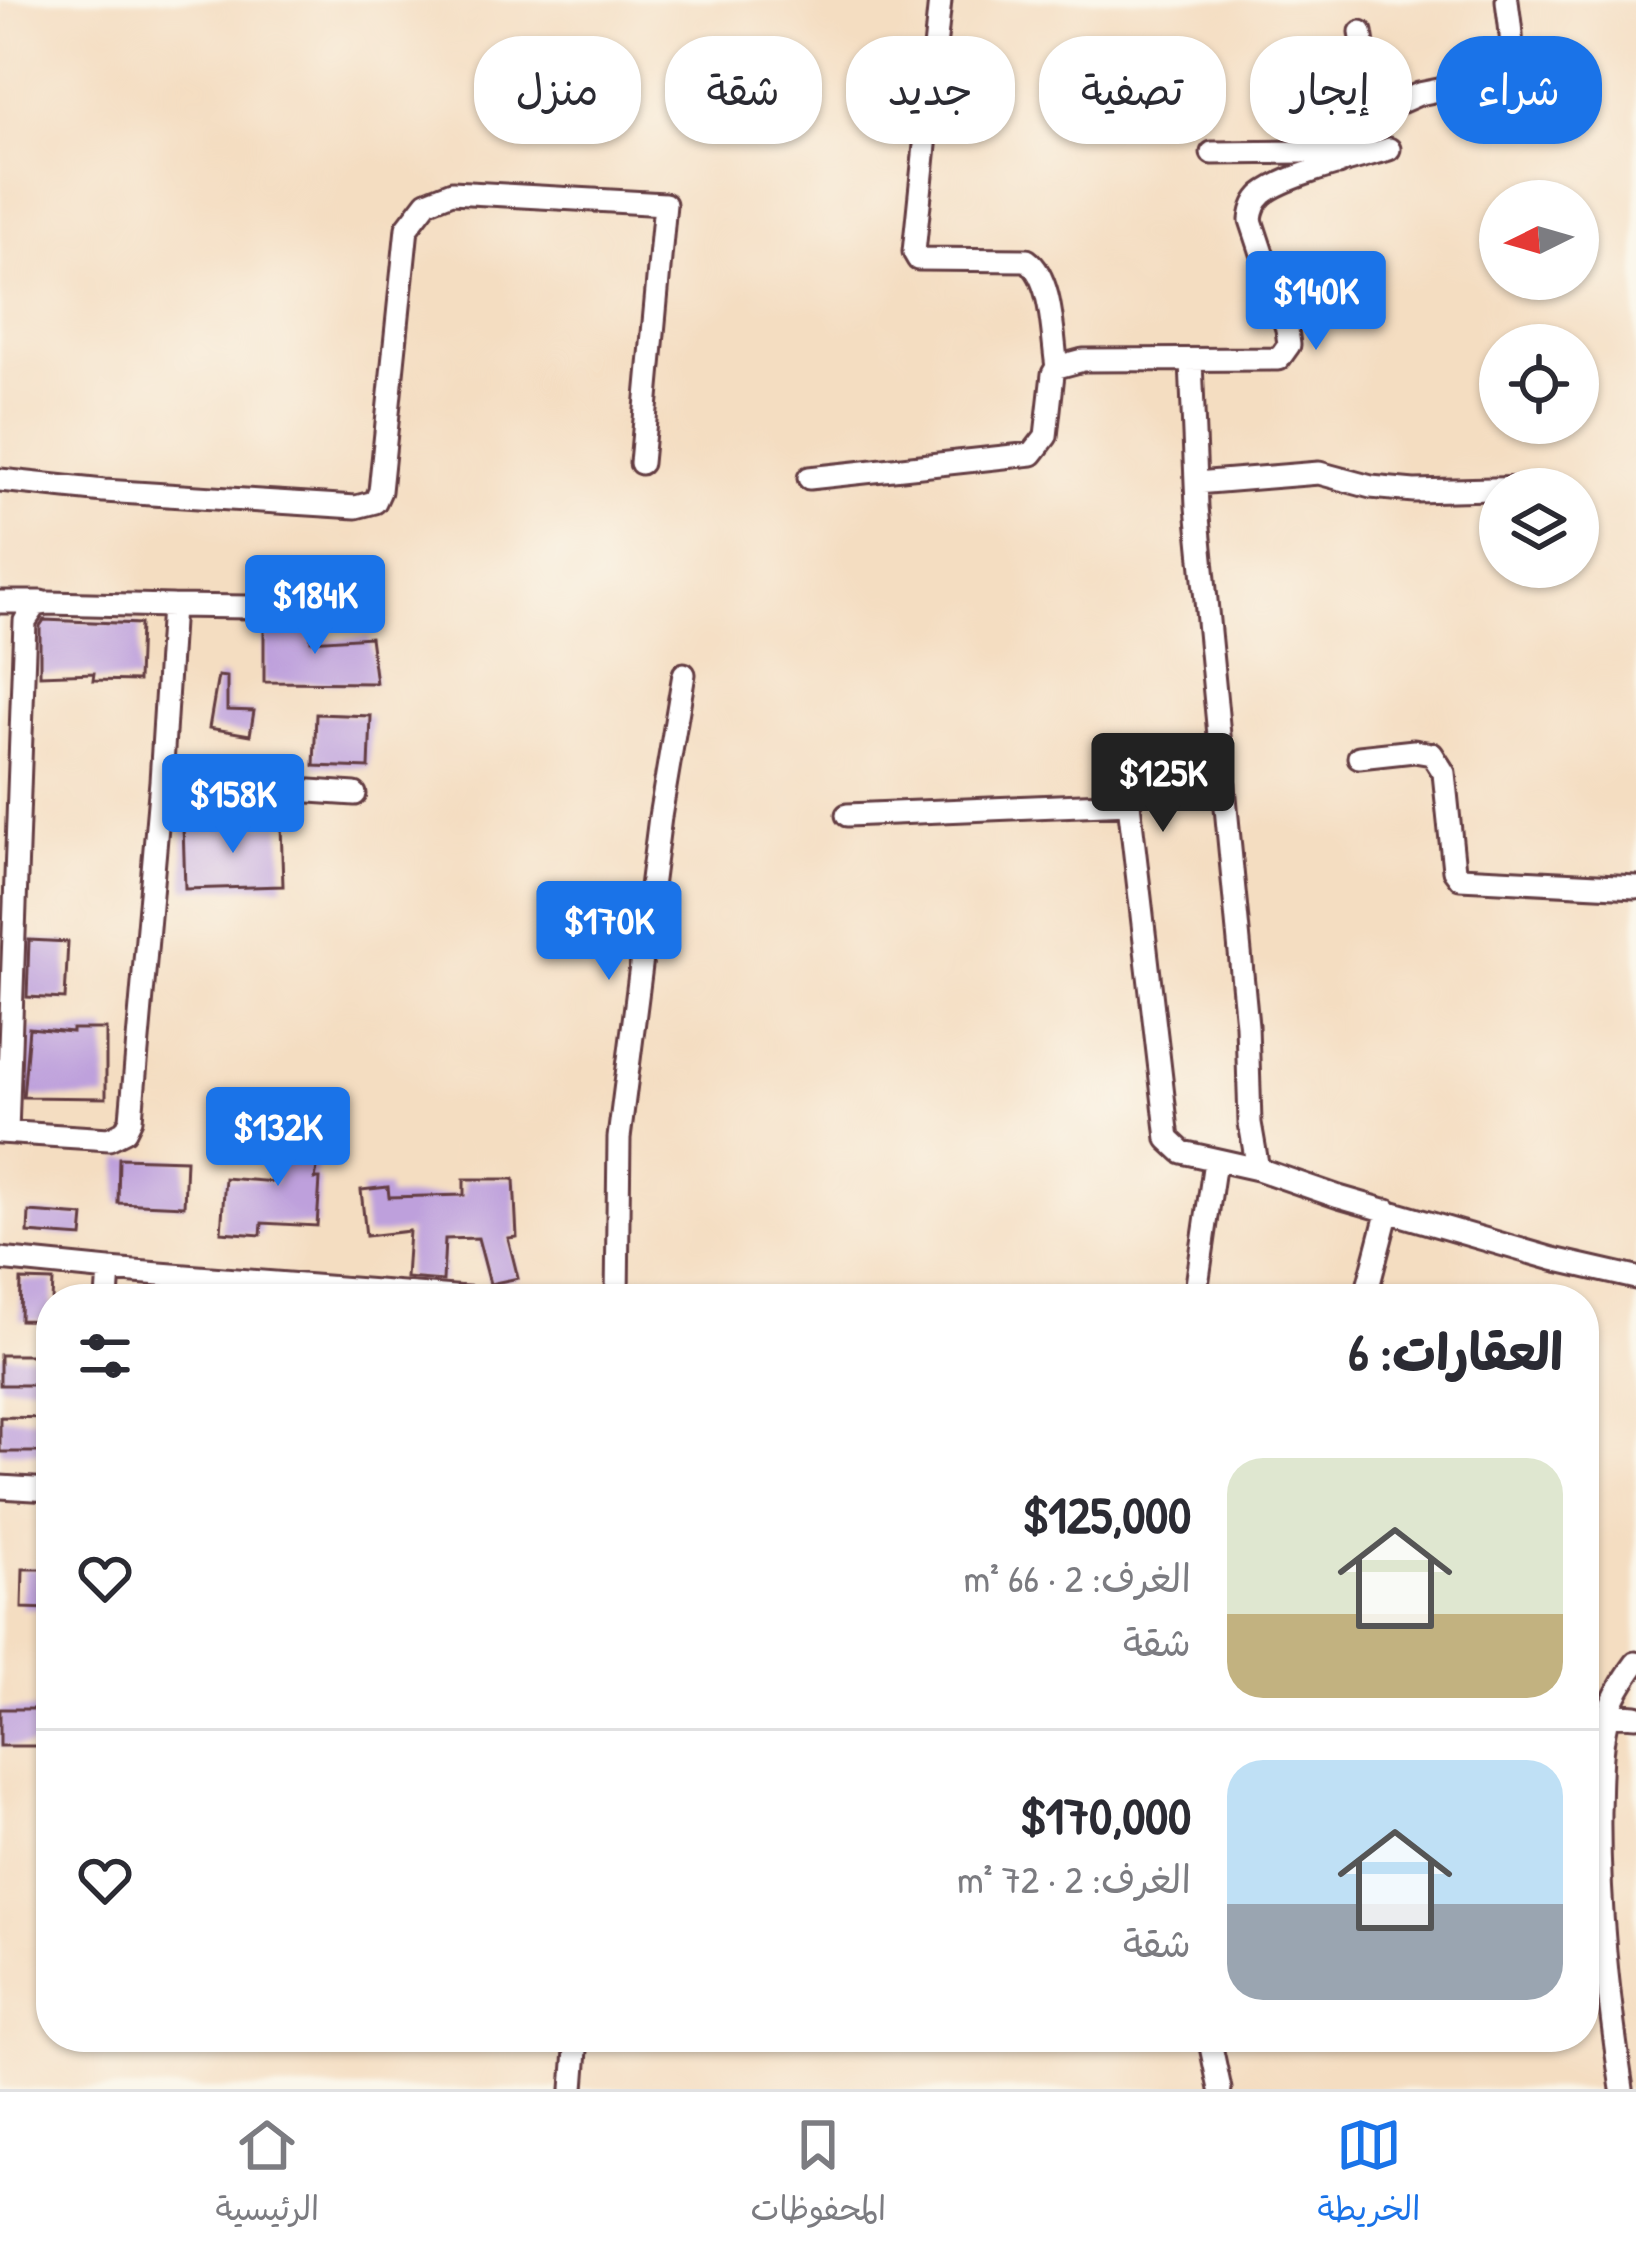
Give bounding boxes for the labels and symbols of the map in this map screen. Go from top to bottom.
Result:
north arrow [1479,180,1599,300]
pin: $140K [1232,251,1400,353]
pin: $184K [231,555,399,657]
pin: $125K [1079,733,1247,835]
pin: $158K [149,754,317,856]
pin: $170K [525,881,693,983]
pin: $132K [194,1087,362,1189]

